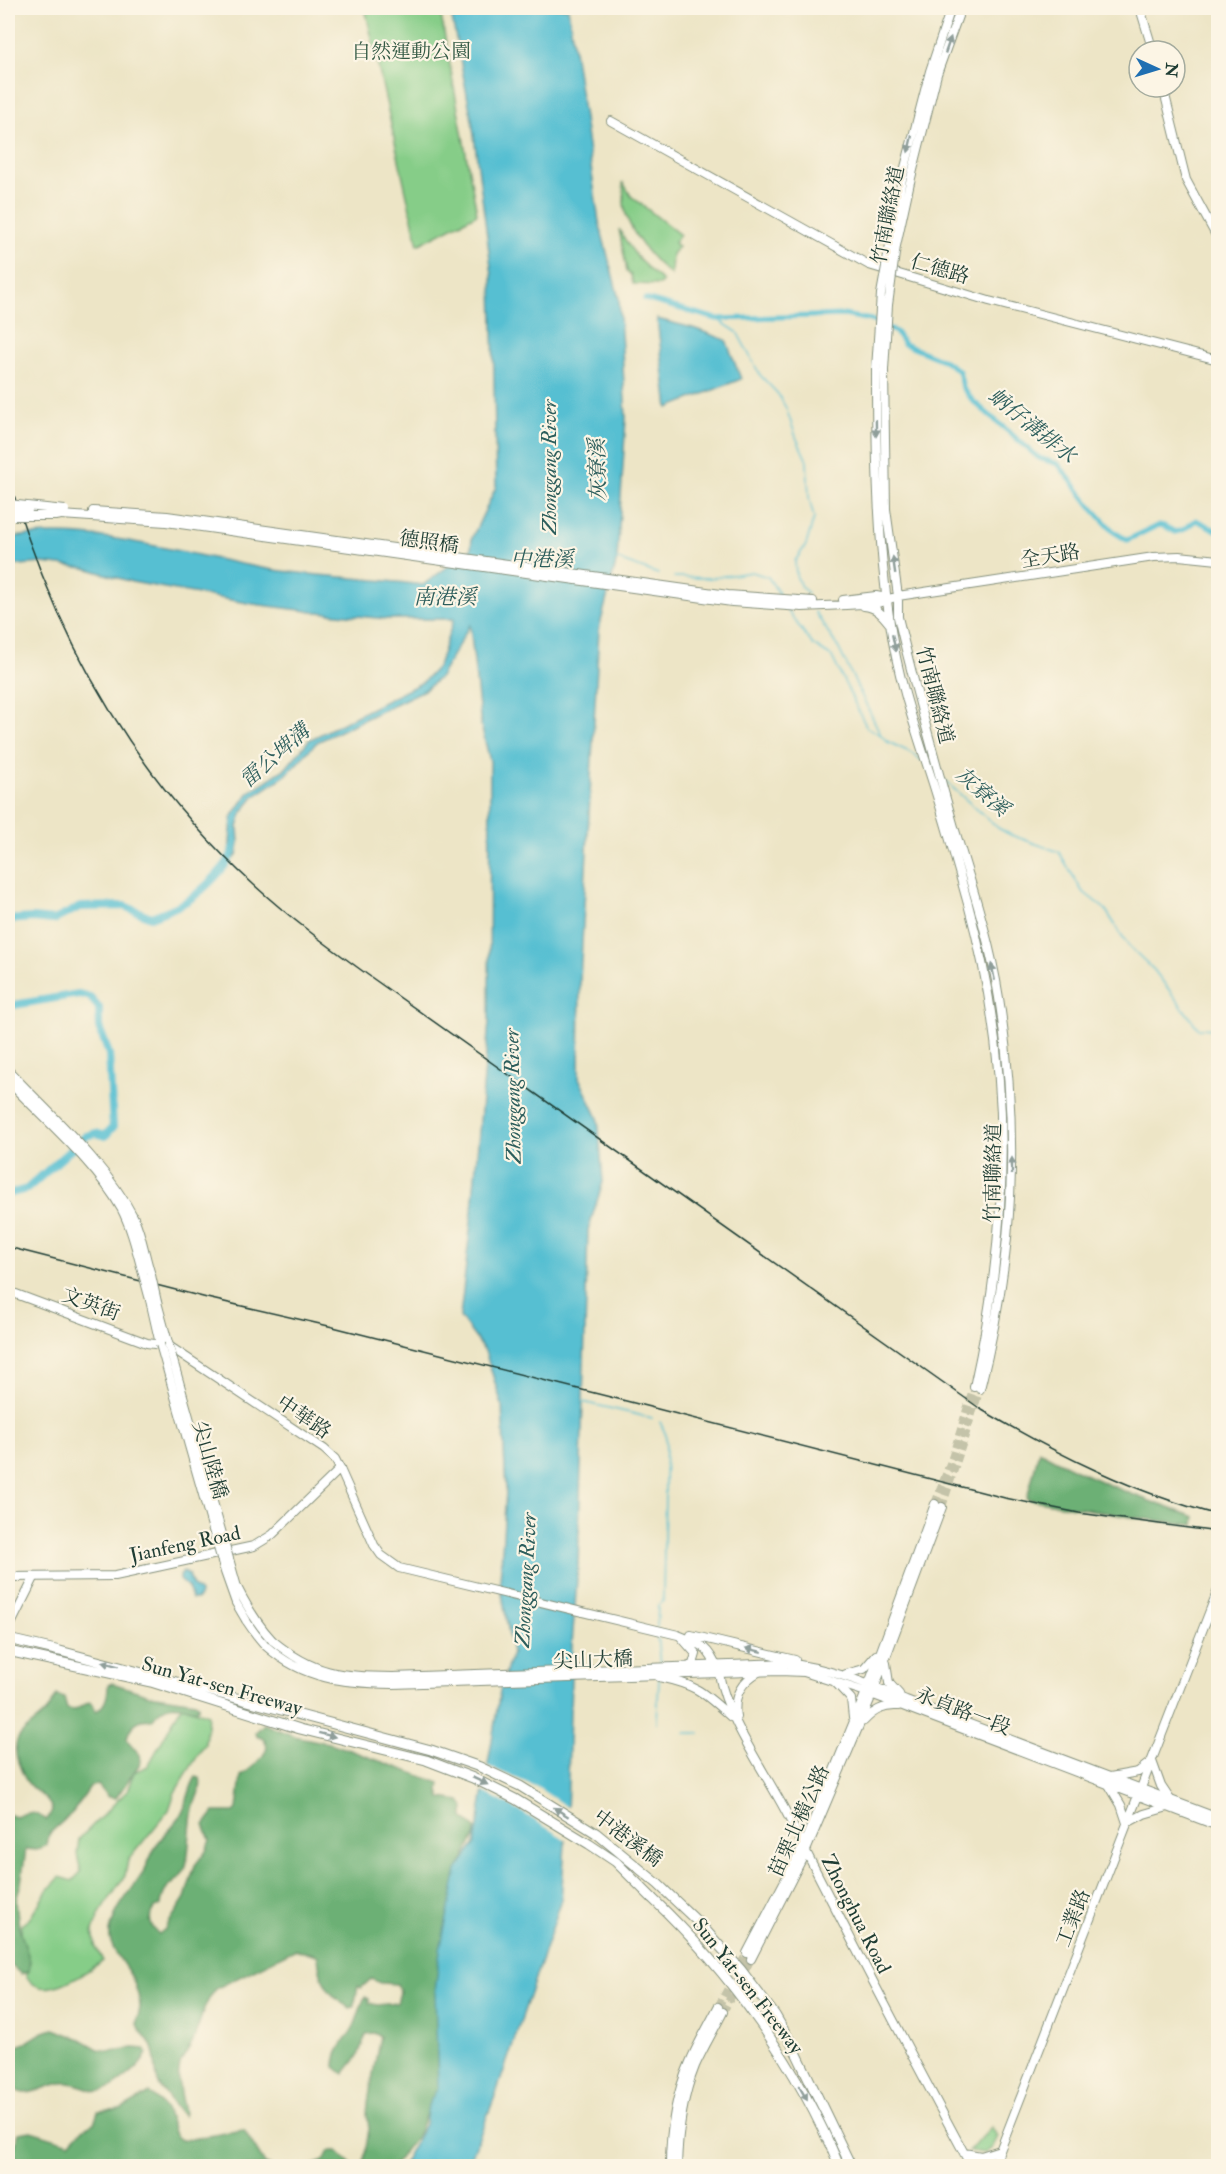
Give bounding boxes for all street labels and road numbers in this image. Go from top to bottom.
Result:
street label: 竹南聯絡道 [866,164,910,266]
street label: 仁德路 [908,249,972,289]
street label: 德照橋 [398,525,460,559]
street label: 全天路 [1018,539,1082,573]
street label: 竹南聯絡道 [911,643,959,747]
street label: 竹南聯絡道 [980,1123,1006,1223]
street label: 文英街 [59,1282,123,1326]
street label: 中華路 [272,1390,336,1444]
street label: 尖山陸橋 [187,1418,233,1502]
street label: Jianfeng Road [126,1520,243,1568]
street label: 尖山大橋 [553,1646,633,1674]
street label: Sun Yat-sen Freeway [139,1651,306,1721]
street label: 永貞路一段 [912,1681,1014,1741]
street label: 苗栗北橫公路 [763,1761,835,1881]
street label: 中港溪橋 [589,1804,667,1872]
street label: Zhonghua Road [815,1850,897,1978]
street label: 工業路 [1051,1886,1095,1950]
street label: Sun Yat-sen Freeway [687,1913,810,2060]

